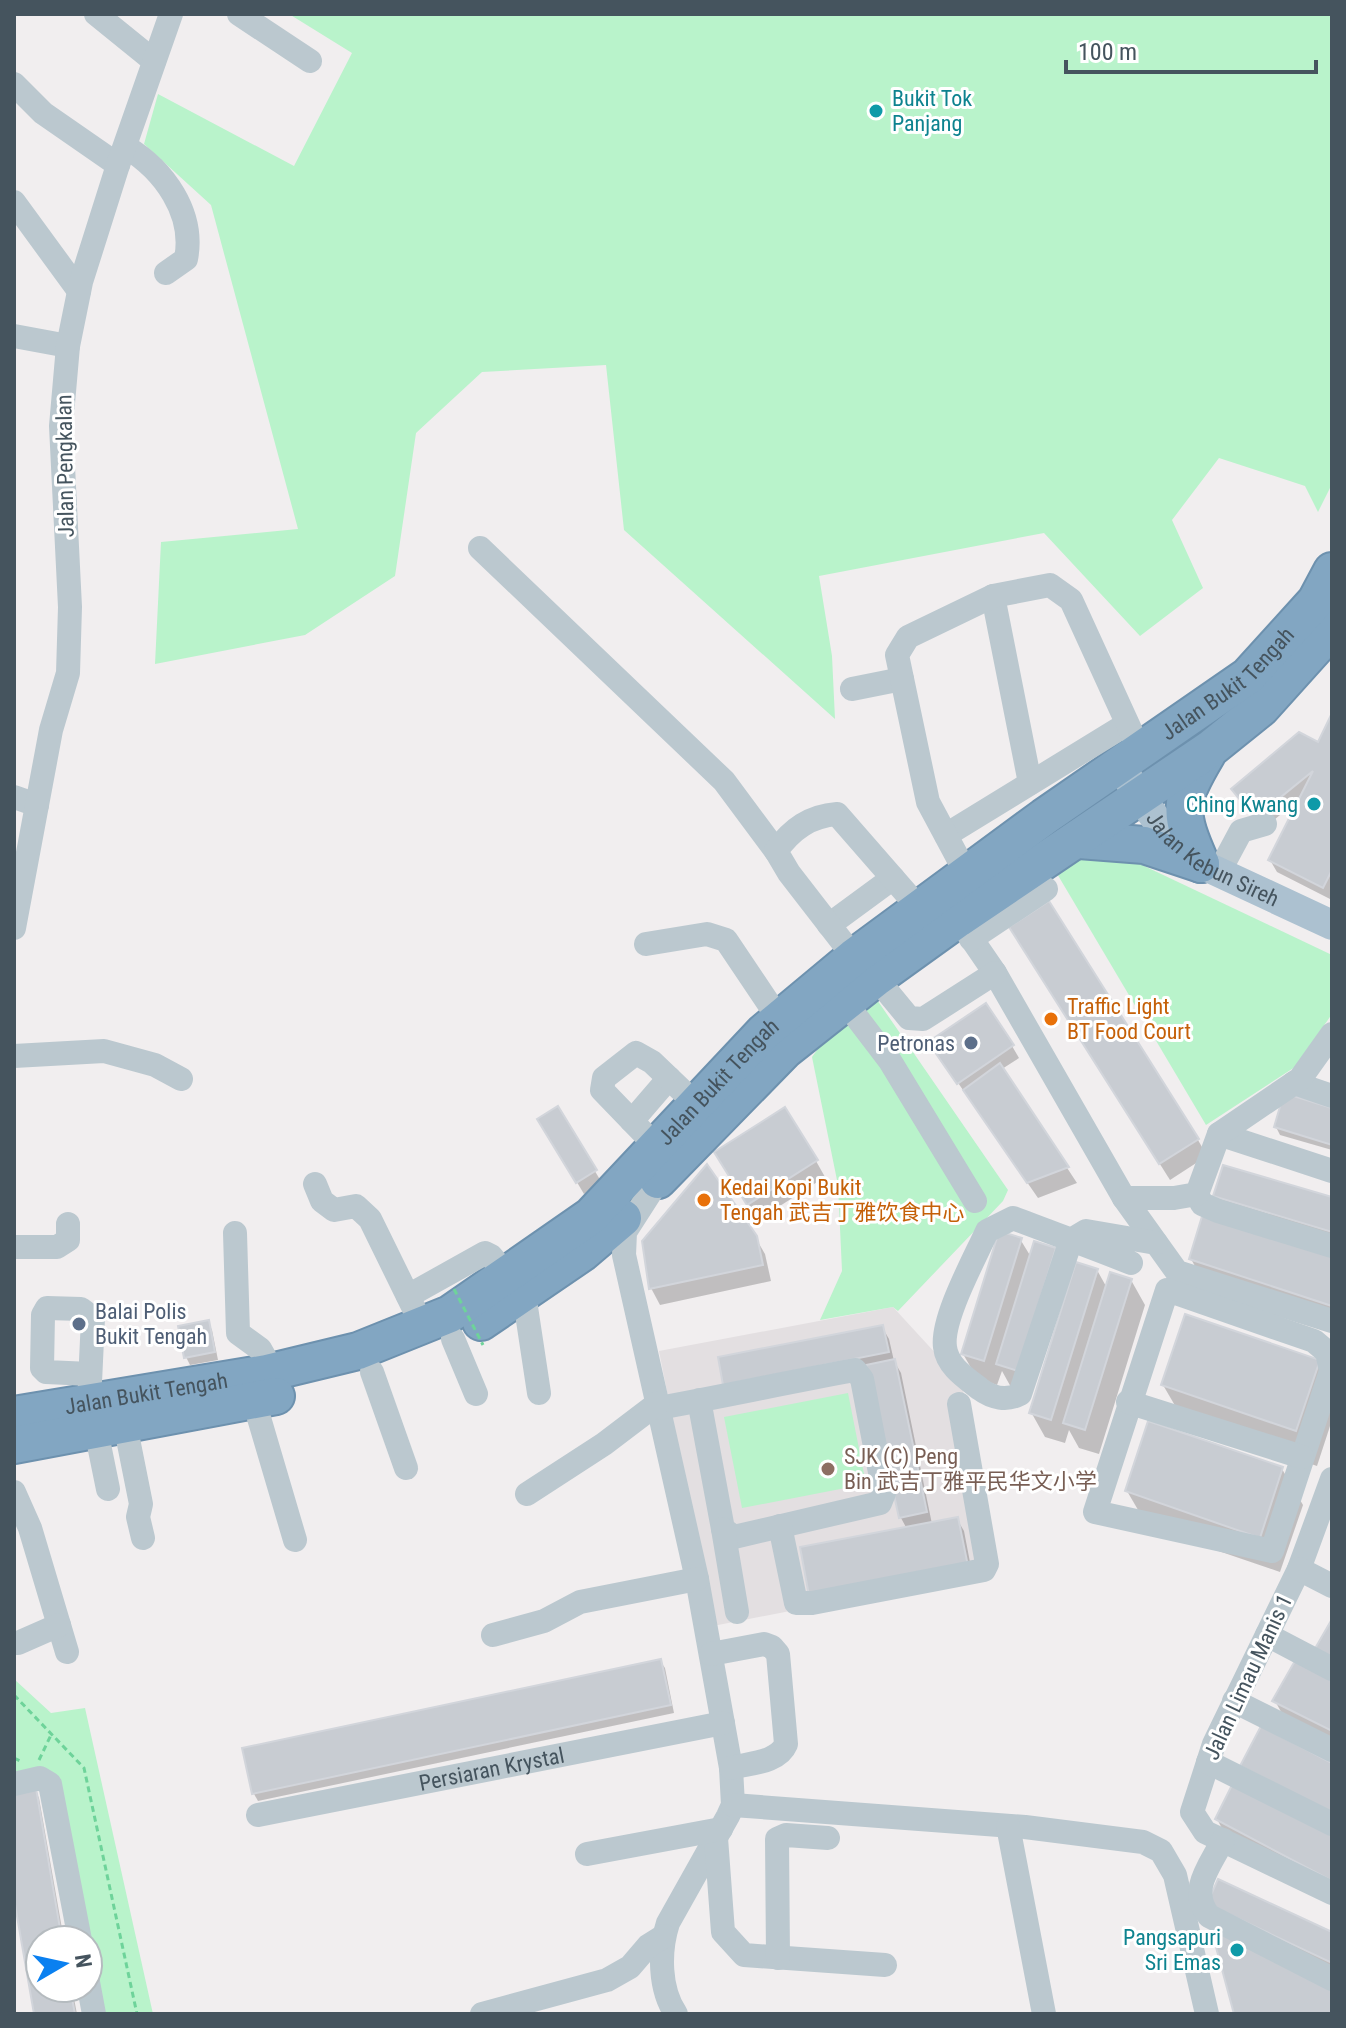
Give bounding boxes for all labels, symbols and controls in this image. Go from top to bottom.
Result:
scale bar [1066,24,1316,74]
text: 100 m [1078,38,1137,66]
place label: Bukit Tok Panjang [892,86,972,136]
marker: Bukit Tok Panjang [867,102,885,120]
street label: Jalan Pengkalan [51,394,79,538]
street label: Jalan Bukit Tengah [1156,622,1299,745]
place label: Ching Kwang [1186,792,1298,817]
marker: Ching Kwang [1305,795,1323,813]
street label: Jalan Kebun Sireh [1142,806,1283,911]
place label: Traffic Light BT Food Court [1067,994,1191,1044]
marker: Traffic Light BT Food Court [1042,1010,1060,1028]
street label: Jalan Bukit Tengah [652,1013,783,1150]
place label: Petronas [877,1031,955,1056]
marker: Petronas [962,1034,980,1052]
place label: Kedai Kopi Bukit Tengah 武吉丁雅饮食中心 [720,1175,964,1225]
marker: Kedai Kopi Bukit Tengah 武吉丁雅饮食中心 [695,1191,713,1209]
place label: Balai Polis Bukit Tengah [95,1299,207,1349]
marker: Balai Polis Bukit Tengah [70,1315,88,1333]
street label: Jalan Bukit Tengah [63,1367,229,1419]
place label: SJK (C) Peng Bin 武吉丁雅平民华文小学 [844,1444,1097,1494]
marker: SJK (C) Peng Bin 武吉丁雅平民华文小学 [819,1460,837,1478]
street label: Jalan Limau Manis 1 [1199,1590,1297,1764]
street label: Persiaran Krystal [417,1742,566,1795]
north arrow [24,1924,104,2004]
place label: Pangsapuri Sri Emas [1123,1925,1221,1975]
marker: Pangsapuri Sri Emas [1228,1941,1246,1959]
text: N [70,1952,97,1970]

